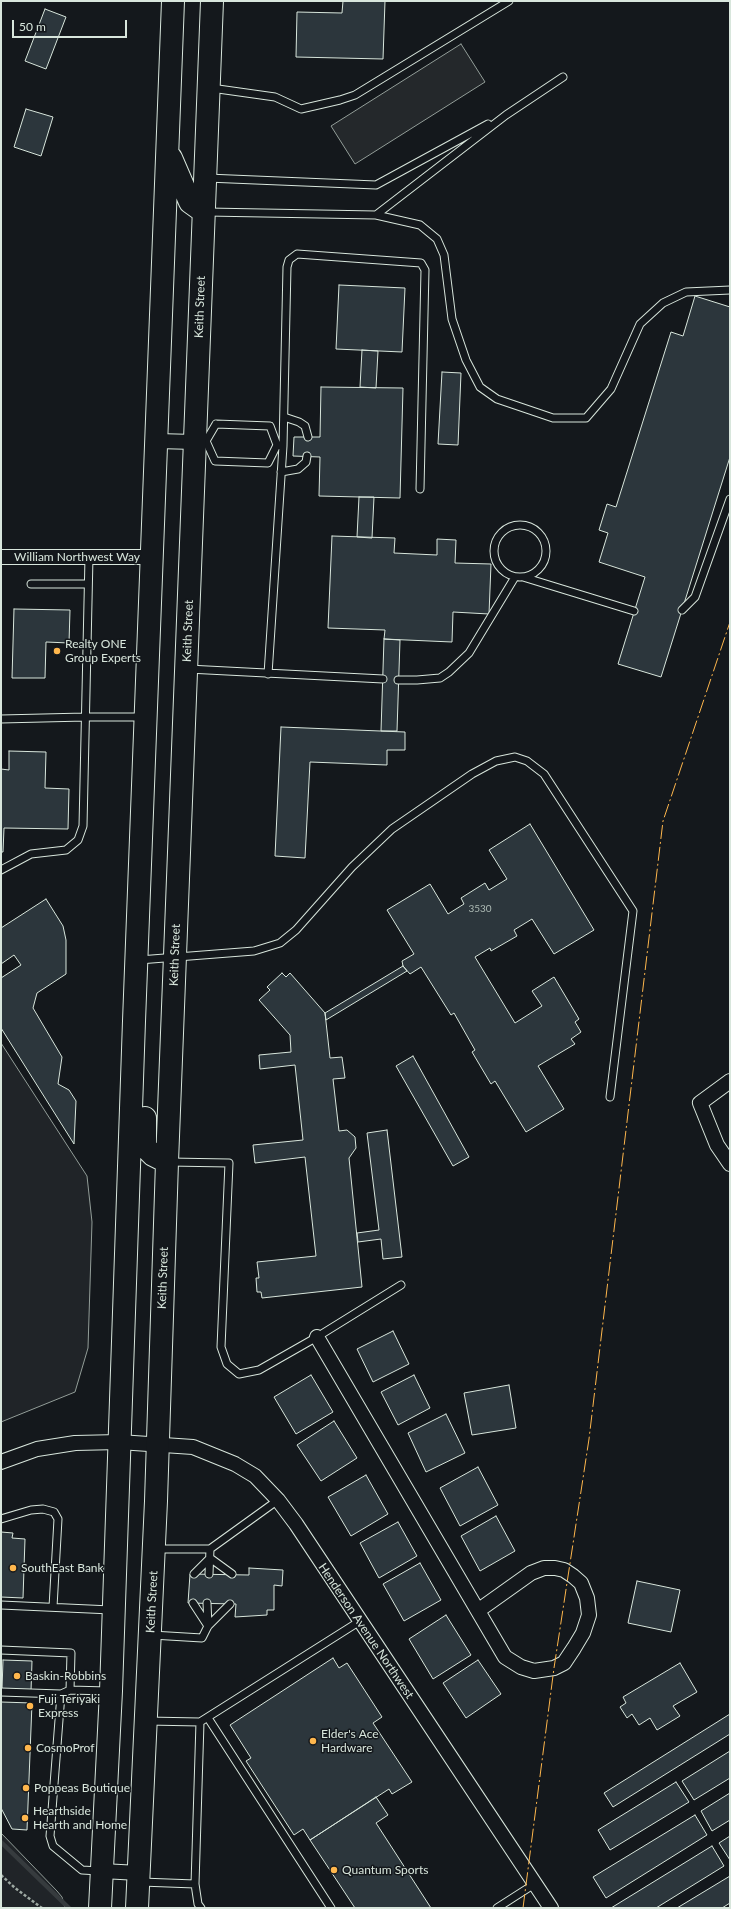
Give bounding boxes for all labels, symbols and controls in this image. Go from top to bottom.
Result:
scale bar [14,12,129,38]
text: 50 m [19,19,46,34]
street label: Keith Street [192,276,208,338]
street label: William Northwest Way [14,550,140,564]
street label: Keith Street [180,600,196,662]
place label: Realty ONE Group Experts [65,637,141,665]
marker: Realty ONE Group Experts [52,646,62,656]
house number: 3530 [468,903,492,915]
street label: Keith Street [167,924,183,986]
street label: Keith Street [155,1247,171,1309]
place label: SouthEast Bank [21,1561,104,1575]
street label: Henderson Avenue Northwest [315,1561,417,1701]
marker: SouthEast Bank [8,1563,18,1573]
street label: Keith Street [143,1570,161,1634]
place label: Baskin-Robbins [25,1669,106,1683]
marker: Baskin-Robbins [12,1671,22,1681]
place label: Fuji Teriyaki Express [38,1692,100,1720]
marker: Fuji Teriyaki Express [25,1701,35,1711]
place label: Elder's Ace Hardware [321,1727,379,1755]
marker: Elder's Ace Hardware [308,1736,318,1746]
place label: CosmoProf [36,1741,94,1755]
marker: CosmoProf [23,1743,33,1753]
place label: Poppeas Boutique [34,1781,130,1795]
marker: Poppeas Boutique [21,1783,31,1793]
place label: Hearthside Hearth and Home [33,1804,127,1832]
marker: Hearthside Hearth and Home [20,1813,30,1823]
place label: Quantum Sports [342,1863,428,1877]
marker: Quantum Sports [329,1865,339,1875]

